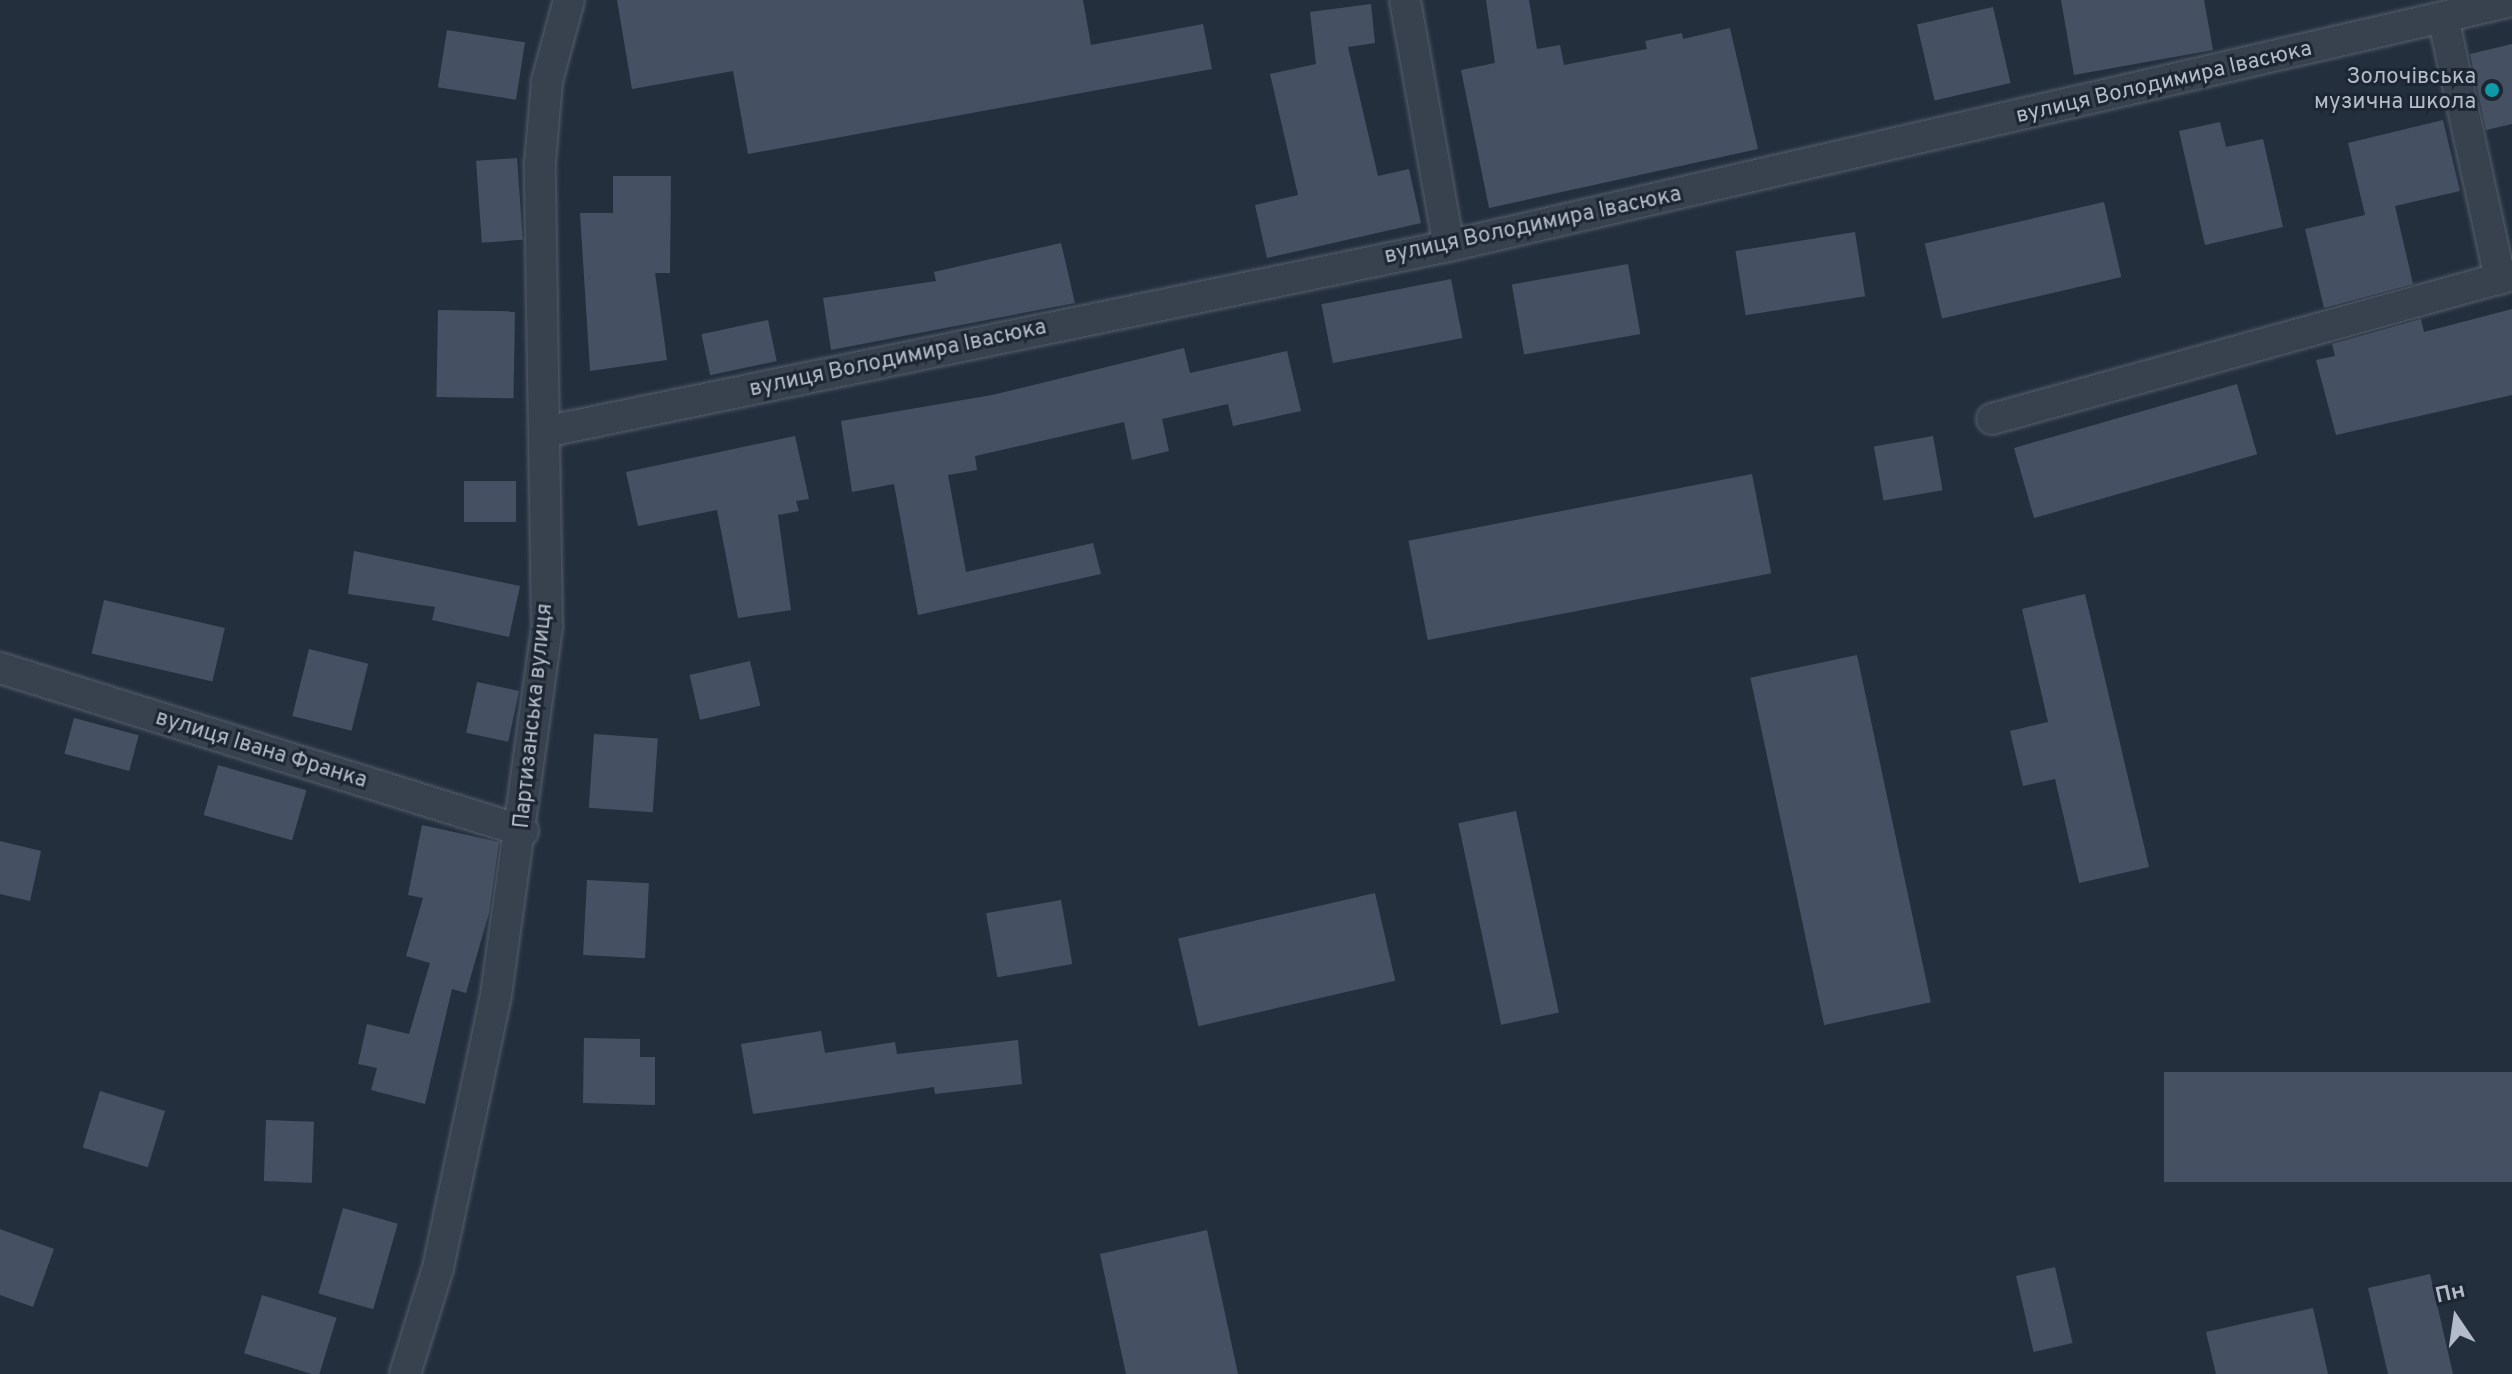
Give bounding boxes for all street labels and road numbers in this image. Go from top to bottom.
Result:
street label: вулиця Володимира Івасюка [2014,36,2314,130]
street label: вулиця Володимира Івасюка [1382,182,1684,270]
street label: вулиця Володимира Івасюка [747,315,1049,403]
street label: Партизанська вулиця [509,602,559,830]
street label: вулиця Івана Франка [152,705,370,795]

